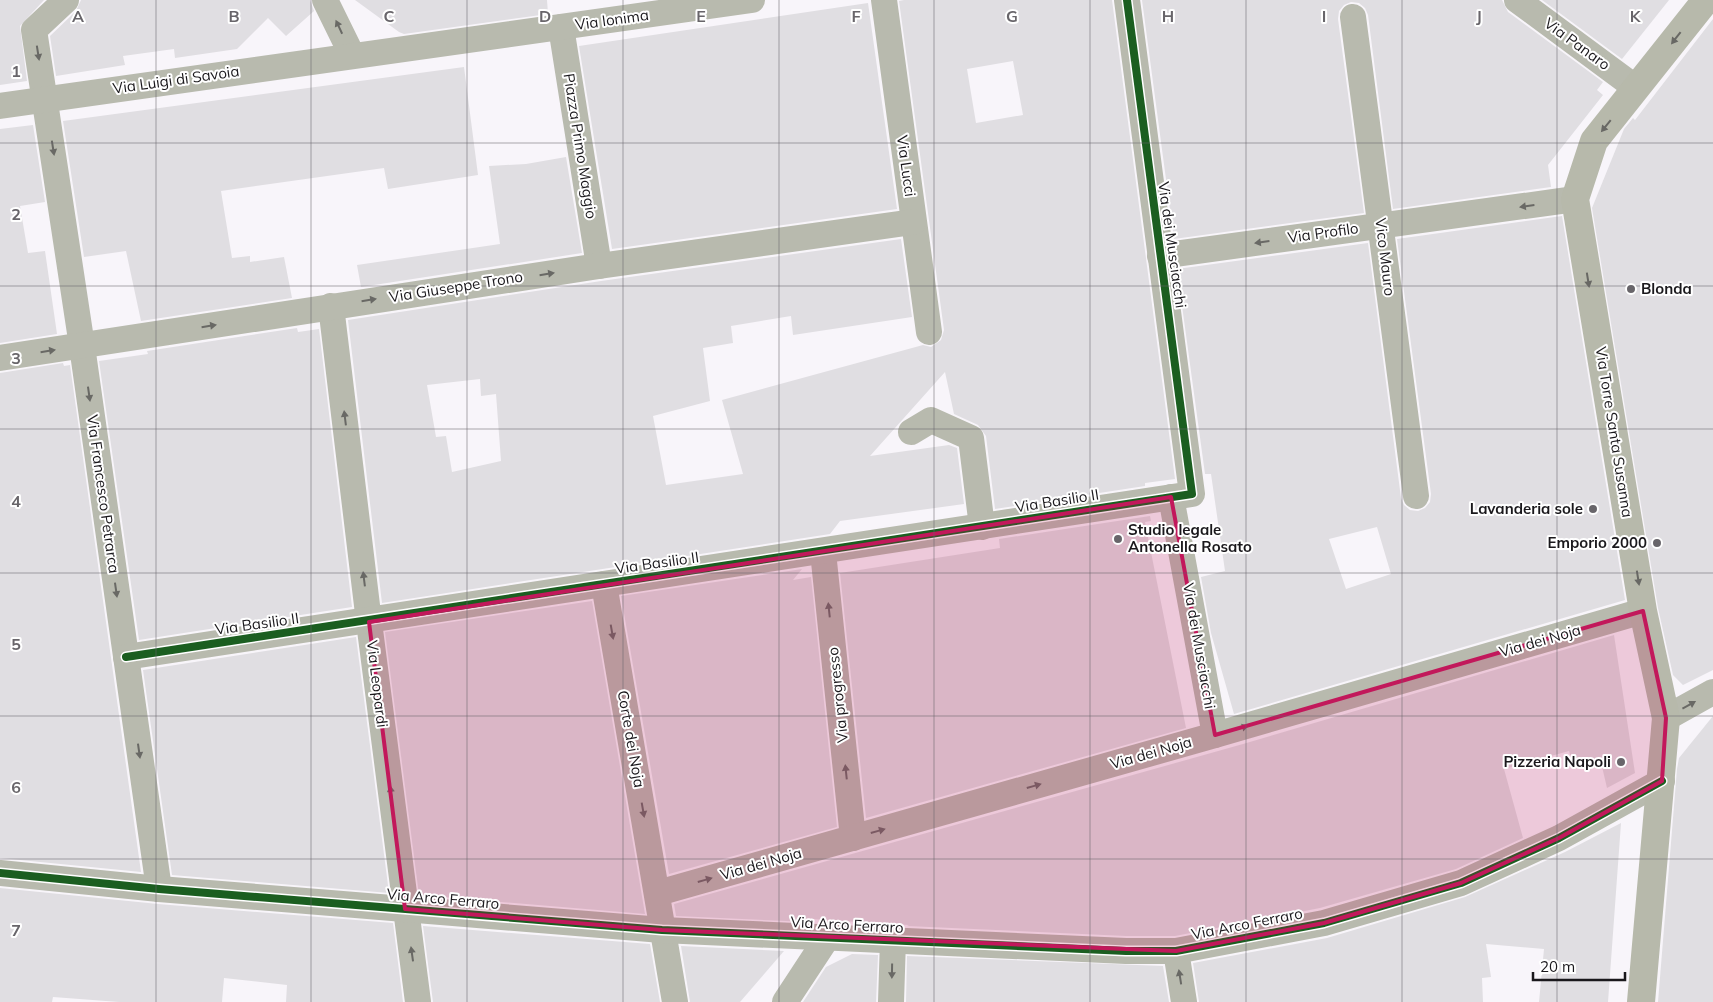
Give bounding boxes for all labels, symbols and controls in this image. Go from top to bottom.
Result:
street label: Via Ionima [574,5,650,34]
text: A [72,6,84,26]
text: B [228,6,240,26]
text: C [384,6,395,26]
text: D [539,6,551,26]
text: E [696,6,706,26]
text: F [851,6,861,26]
text: G [1006,6,1018,26]
text: H [1162,6,1174,26]
text: I [1322,6,1326,26]
text: J [1476,6,1482,26]
text: K [1630,6,1642,26]
street label: Via Panaro [1541,13,1614,74]
one-way arrow [335,20,343,34]
one-way arrow [1670,31,1681,44]
one-way arrow [34,45,42,61]
text: 1 [11,61,21,81]
street label: Via Luigi di Savoia [111,61,240,98]
street label: Piazza Primo Maggio [560,72,601,220]
one-way arrow [1600,119,1611,132]
street label: Via Lucci [893,134,920,198]
one-way arrow [49,140,57,156]
street label: Via dei Musciacchi [1154,180,1191,309]
one-way arrow [1518,202,1534,210]
text: 2 [11,204,21,224]
street label: Vico Mauro [1371,217,1400,297]
street label: Via Profilo [1286,218,1359,247]
one-way arrow [1253,238,1269,246]
street label: Via Giuseppe Trono [388,267,524,306]
one-way arrow [540,269,556,277]
one-way arrow [1585,272,1593,288]
place label: Blonda [1641,279,1692,298]
marker: Blonda [1625,283,1637,295]
one-way arrow [362,296,378,304]
one-way arrow [201,321,217,329]
street label: Via Torre Santa Susanna [1592,345,1637,519]
one-way arrow [41,347,57,355]
text: 3 [11,348,21,368]
one-way arrow [85,386,93,402]
one-way arrow [341,410,349,426]
street label: Via Francesco Petrarca [83,413,124,574]
street label: Via Basilio II [1014,485,1100,517]
text: 4 [11,491,21,511]
place label: Lavanderia sole [1470,499,1583,518]
marker: Lavanderia sole [1587,503,1599,515]
place label: Studio legale Antonella Rosato [1128,520,1252,556]
marker: Studio legale Antonella Rosato [1112,533,1124,545]
place label: Emporio 2000 [1548,533,1647,552]
marker: Emporio 2000 [1651,537,1663,549]
street label: Via Basilio II [614,547,700,578]
one-way arrow [360,571,368,587]
one-way arrow [1634,571,1642,587]
street label: Via dei Musciacchi [1179,581,1220,710]
one-way arrow [113,582,121,598]
one-way arrow [825,602,833,618]
street label: Via Basilio II [214,608,300,639]
street label: Via dei Noja [1497,620,1583,661]
one-way arrow [609,625,617,641]
text: 5 [11,634,21,654]
street label: Via Leopardi [363,639,392,729]
street label: Via progresso [823,646,852,744]
street label: Corte dei Noja [614,689,649,789]
one-way arrow [1682,701,1697,709]
one-way arrow [1234,723,1249,731]
street label: Via dei Noja [1108,732,1194,773]
one-way arrow [135,743,143,759]
place label: Pizzeria Napoli [1503,752,1611,771]
marker: Pizzeria Napoli [1615,756,1627,768]
one-way arrow [842,764,850,780]
text: 6 [11,777,21,797]
one-way arrow [1027,782,1042,790]
one-way arrow [386,784,394,800]
one-way arrow [640,802,648,818]
one-way arrow [871,826,886,834]
street label: Via dei Noja [718,843,804,884]
one-way arrow [697,875,712,883]
street label: Via Arco Ferraro [386,884,500,913]
street label: Via Arco Ferraro [1190,903,1304,944]
street label: Via Arco Ferraro [790,912,904,937]
text: 7 [11,920,21,940]
one-way arrow [407,945,415,961]
scale bar [1533,950,1626,982]
text: 20 m [1540,957,1575,976]
one-way arrow [888,964,896,980]
one-way arrow [1176,968,1184,984]

